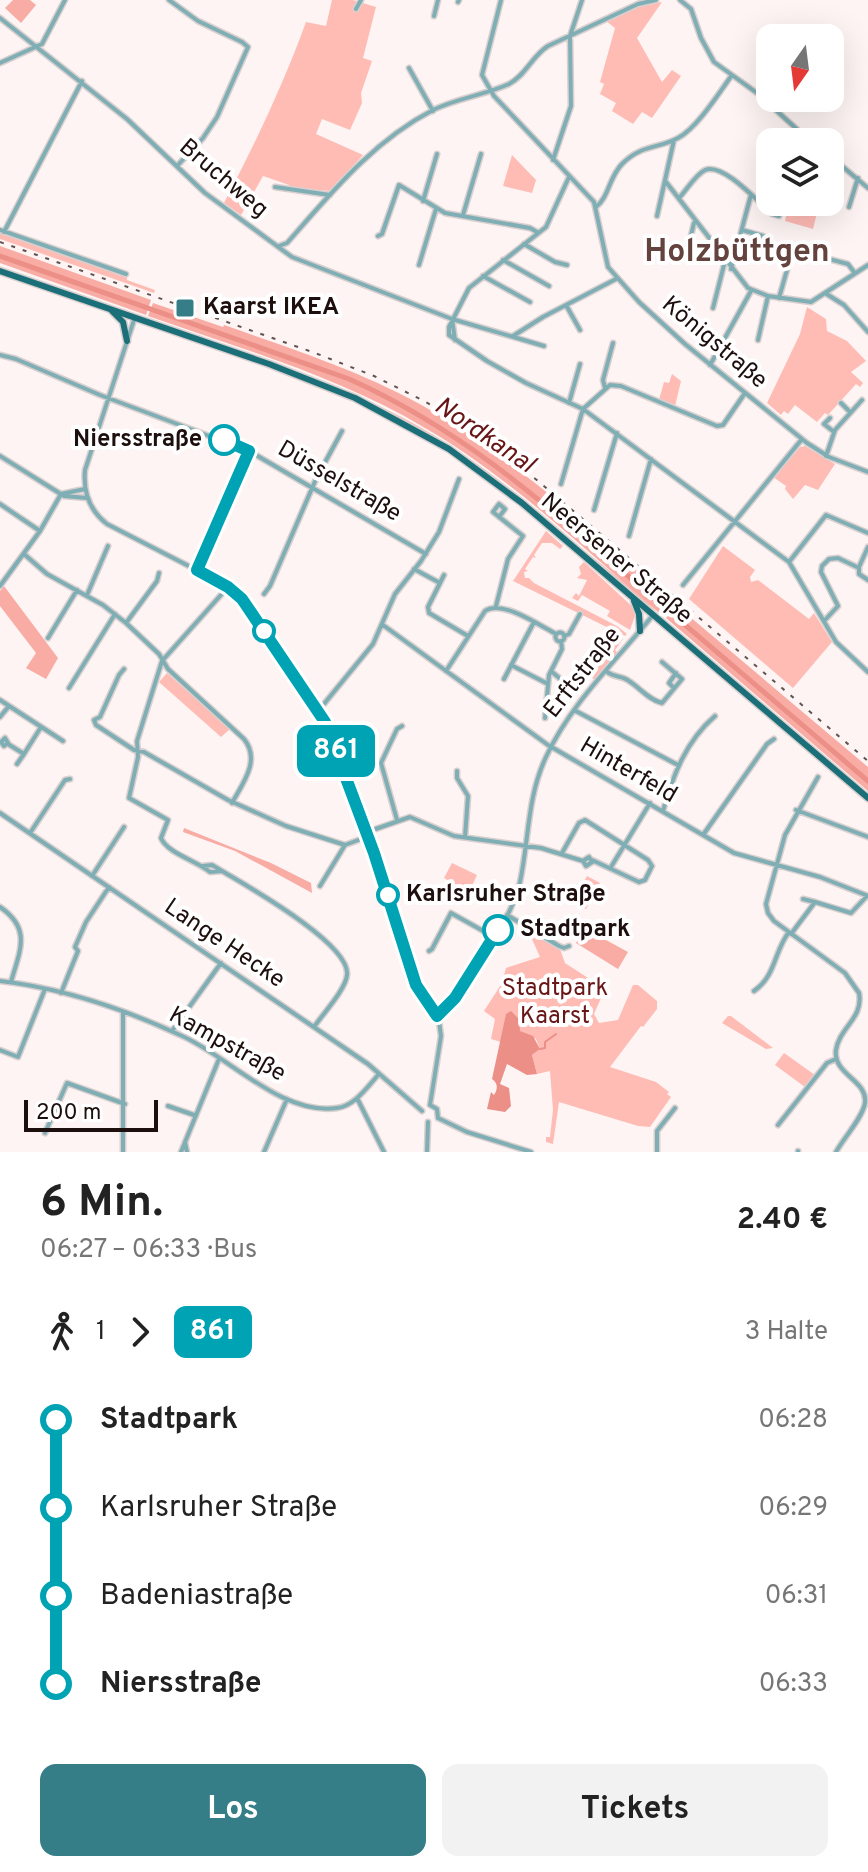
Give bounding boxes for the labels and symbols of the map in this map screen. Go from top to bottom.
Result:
north arrow [756,24,844,112]
street label: Bruchweg [172,133,274,225]
district label: Holzbüttgen [644,233,830,273]
street label: Königstraße [655,290,773,396]
place label: Kaarst IKEA [203,293,339,323]
marker: Kaarst IKEA [174,297,196,319]
water label: Nordkanal [427,390,542,482]
place label: Niersstraße [73,425,202,455]
marker: Niersstraße [209,425,239,455]
street label: Düsselstraße [272,434,406,530]
street label: Neersener Straße [534,487,698,631]
unlabelled marker [253,620,275,642]
street label: Erftstraße [538,621,628,725]
line badge: 861 [290,725,382,777]
street label: Hinterfeld [574,731,682,811]
place label: Karlsruher Straße [406,880,606,910]
marker: Karlsruher Straße [377,884,399,906]
street label: Lange Hecke [158,893,290,995]
marker: Stadtpark [483,915,513,945]
place label: Stadtpark [520,915,630,945]
park label: Stadtpark Kaarst [502,974,608,1032]
street label: Kampstraße [163,1001,291,1089]
scale bar [24,1096,158,1132]

